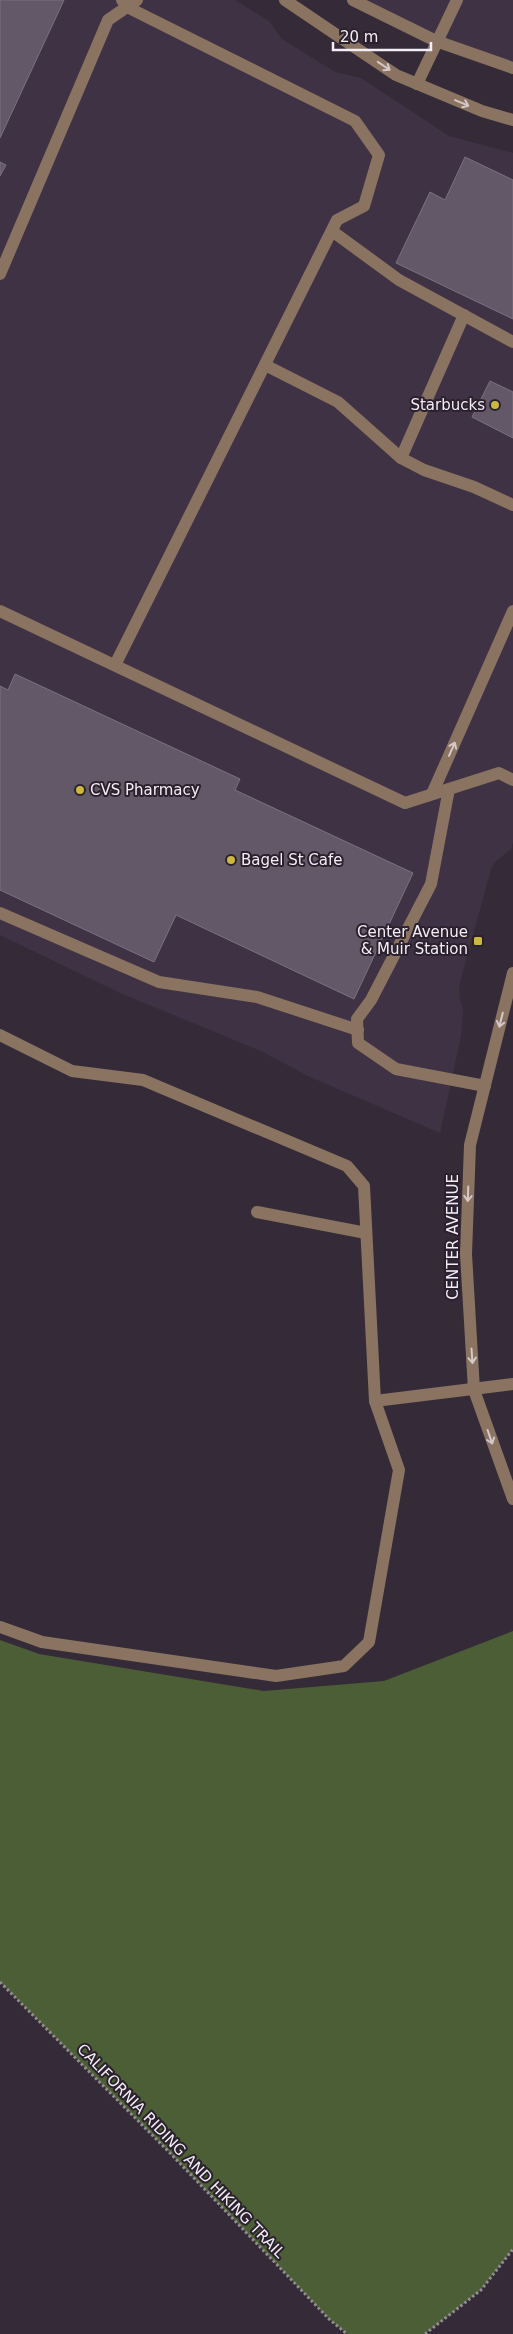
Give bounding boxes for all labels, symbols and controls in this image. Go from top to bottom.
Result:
scale bar [333,20,430,52]
text: 20 m [340,28,378,46]
one-way arrow [376,62,390,72]
one-way arrow [454,98,469,108]
place label: Starbucks [410,396,485,414]
marker: Starbucks [489,399,501,411]
one-way arrow [448,742,458,757]
place label: CVS Pharmacy [90,781,200,799]
marker: CVS Pharmacy [74,784,86,796]
place label: Bagel St Cafe [241,851,343,869]
marker: Bagel St Cafe [225,854,237,866]
place label: Center Avenue & Muir Station [357,923,468,958]
marker: Center Avenue & Muir Station [472,935,484,947]
one-way arrow [496,1012,505,1028]
street label: CENTER AVENUE [444,1174,462,1300]
one-way arrow [463,1186,473,1202]
one-way arrow [468,1348,477,1364]
one-way arrow [486,1428,495,1444]
street label: CALIFORNIA RIDING AND HIKING TRAIL [73,2040,289,2262]

